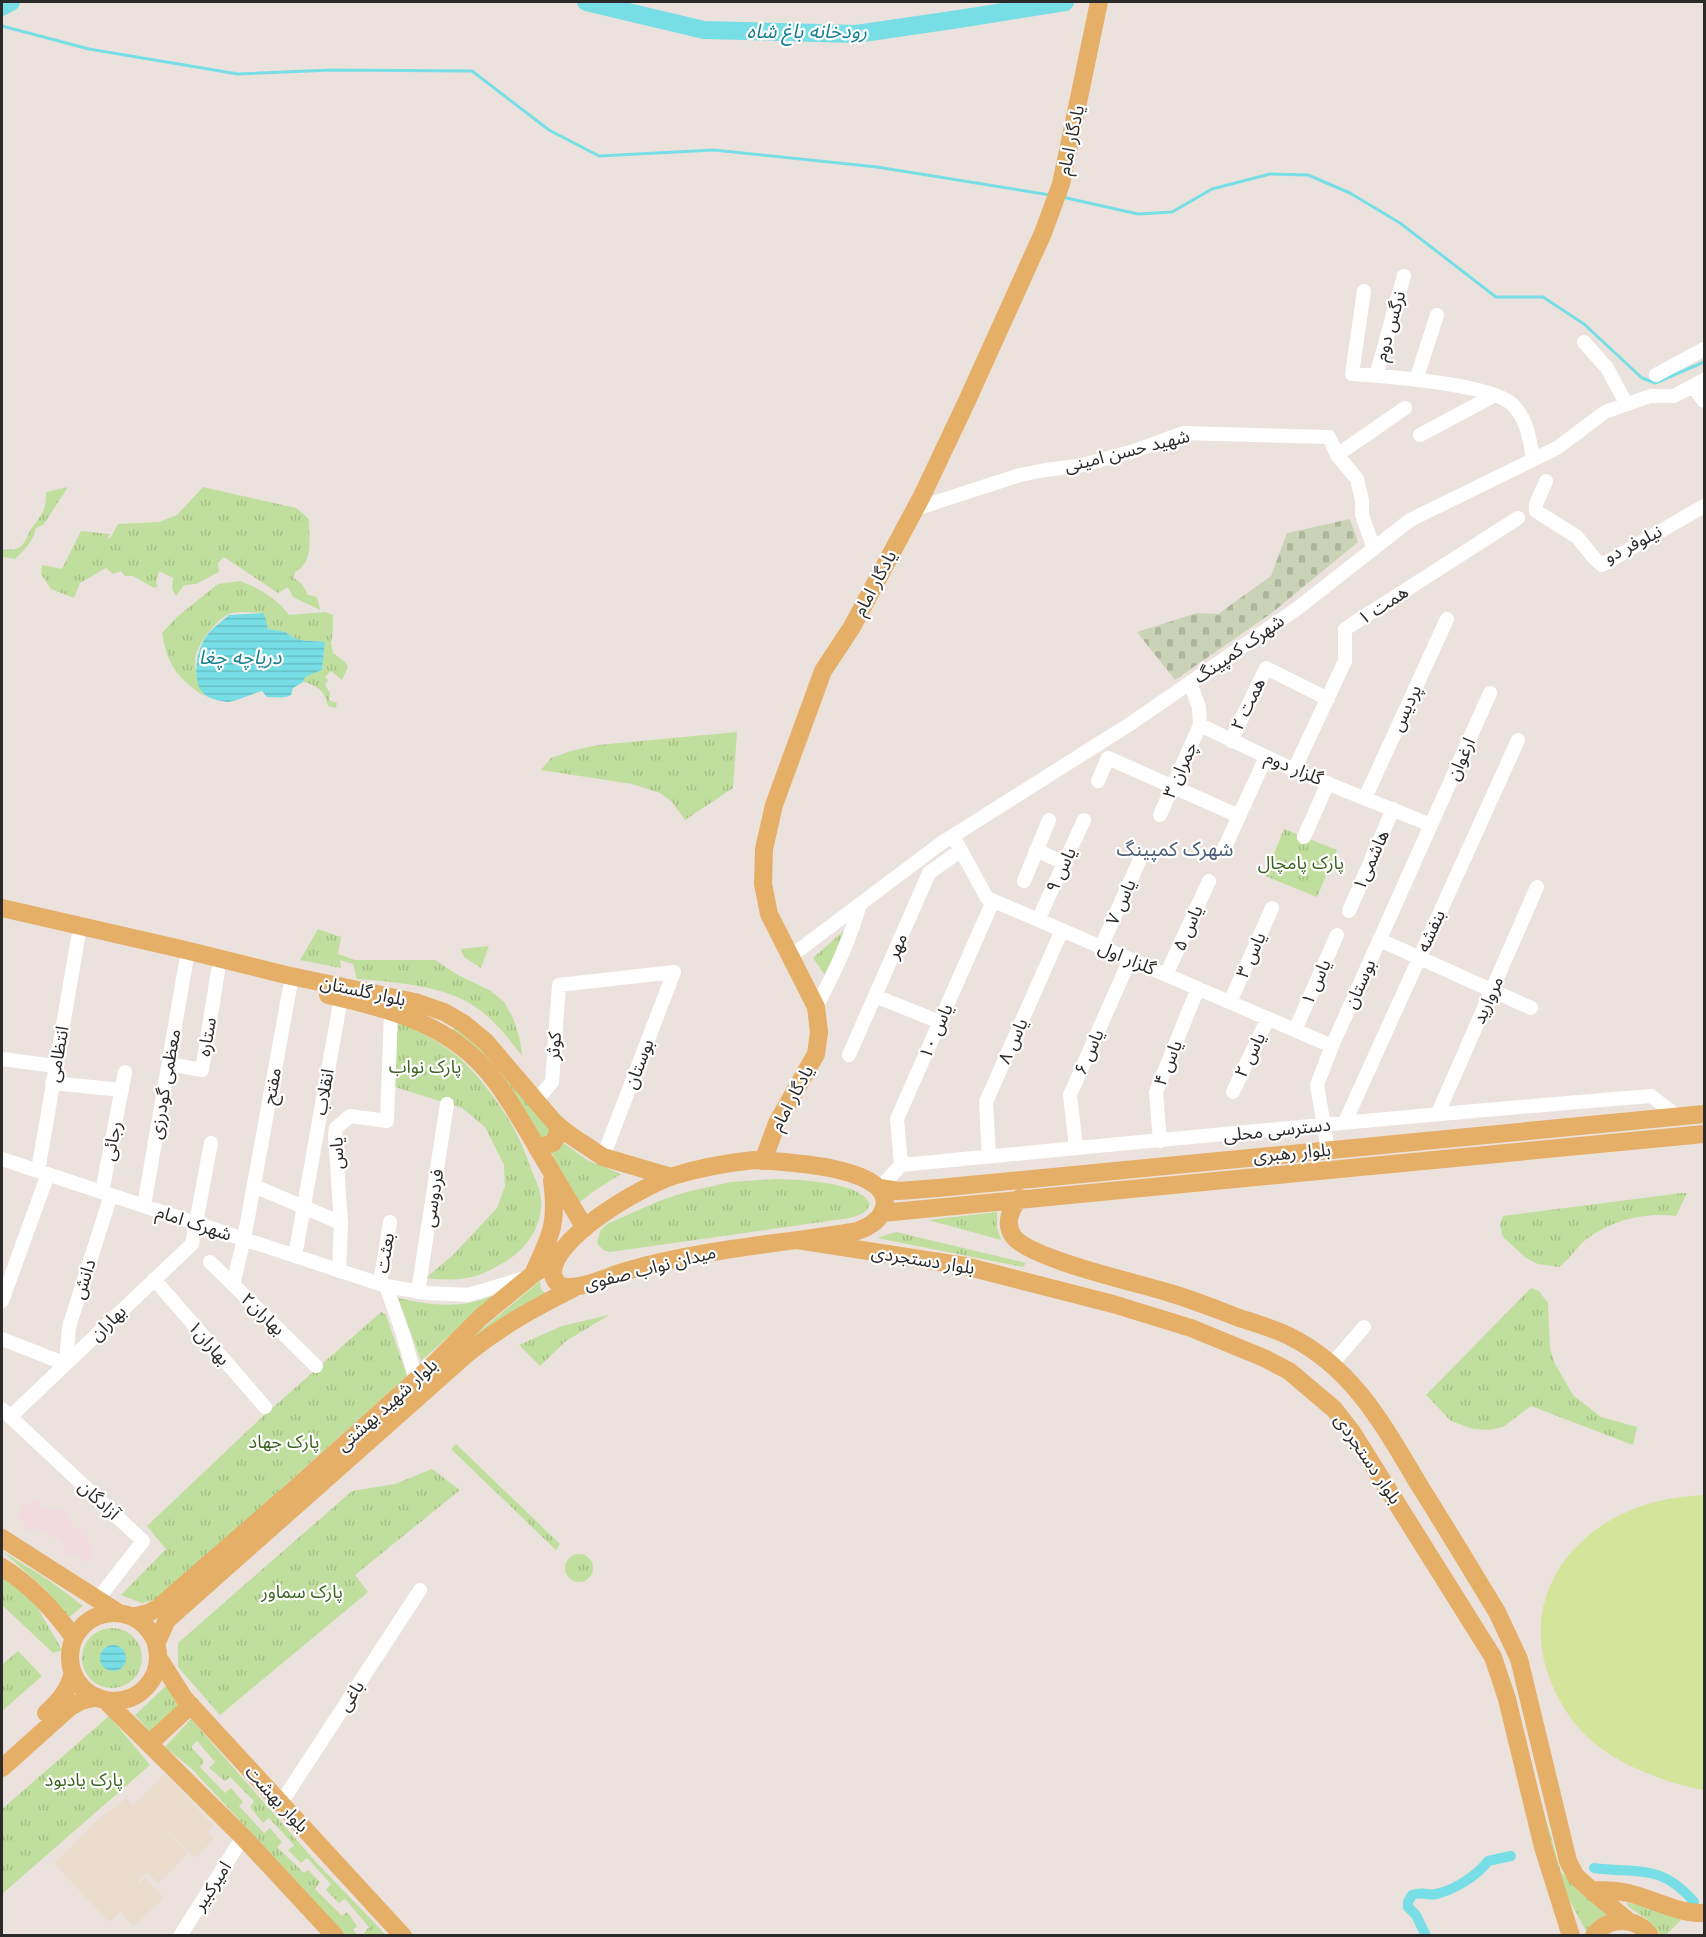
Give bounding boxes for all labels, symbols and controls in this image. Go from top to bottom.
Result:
water label: رودخانه باغ شاه [747,18,867,46]
street label: یادگار امام [1052,103,1092,178]
street label: نرگس دوم [1369,288,1413,364]
street label: شهید حسن امینی [1062,424,1192,477]
street label: نیلوفر دو [1600,519,1666,568]
street label: یادگار امام [848,546,904,621]
street label: همت ۱ [1353,580,1412,629]
street label: شهرک کمپینگ [1189,609,1289,688]
water label: دریاچه چغا [198,644,282,670]
street label: همت ۲ [1225,674,1270,734]
street label: پردیس [1385,681,1426,735]
street label: ارغوان [1441,734,1480,784]
street label: چمران ۳ [1157,738,1202,802]
street label: گلزار دوم [1261,745,1327,793]
street label: هاشمی۱ [1347,826,1394,894]
district label: شهرک کمپینگ [1116,836,1234,862]
street label: یاس ۹ [1040,843,1081,896]
park label: پارک پامچال [1258,851,1344,874]
street label: یاس ۷ [1100,875,1141,928]
street label: یاس ۵ [1167,901,1208,954]
street label: بنفشه [1411,906,1450,956]
street label: یاس ۳ [1230,928,1271,981]
street label: مهر [880,929,912,963]
street label: گلزار اول [1095,935,1160,980]
street label: یاس ۱ [1295,955,1336,1008]
street label: بوستان [1339,955,1381,1012]
street label: بلوار گلستان [318,970,408,1011]
street label: مروارید [1467,972,1508,1027]
street label: یاس ۱۰ [913,1000,958,1062]
street label: یاس ۸ [992,1014,1033,1067]
street label: ستاره [192,1016,221,1058]
street label: انتظامی [41,1024,74,1084]
street label: یاس ۶ [1068,1025,1109,1078]
street label: معظمی گودرزی [143,1027,186,1141]
street label: یاس ۲ [1229,1028,1270,1081]
street label: کوثر [541,1030,566,1062]
street label: بوستان [619,1036,659,1092]
street label: یاس ۴ [1148,1036,1187,1089]
park label: پارک نواب [389,1055,461,1078]
street label: یادگار امام [765,1061,821,1136]
street label: مفتح [257,1066,288,1106]
street label: انقلاب [308,1067,339,1117]
street label: دسترسی محلی [1222,1112,1332,1147]
street label: رجائی [96,1119,127,1163]
street label: یاس [324,1136,349,1170]
street label: بلوار رهبری [1252,1138,1332,1167]
street label: فردوسی [417,1167,448,1229]
street label: شهرک امام [153,1200,235,1248]
street label: بعثت [370,1231,399,1275]
street label: میدان نواب صفوی [582,1240,718,1295]
street label: بلوار دستجردی [870,1240,976,1279]
street label: دانش [66,1256,101,1302]
street label: بهاران۲ [237,1287,290,1340]
street label: بهاران [85,1300,131,1345]
street label: بهاران۱ [184,1315,235,1370]
street label: بلوار شهید بهشتی [331,1353,442,1456]
street label: بلوار دستجردی [1330,1409,1407,1508]
park label: پارک جهاد [249,1430,319,1453]
street label: آزادگان [74,1475,125,1525]
park label: پارک سماور [260,1580,343,1603]
street label: باغی [332,1676,369,1716]
street label: بلوار بهشت [240,1760,314,1837]
park label: پارک یادبود [45,1768,123,1791]
street label: امیرکبیر [187,1857,236,1916]

